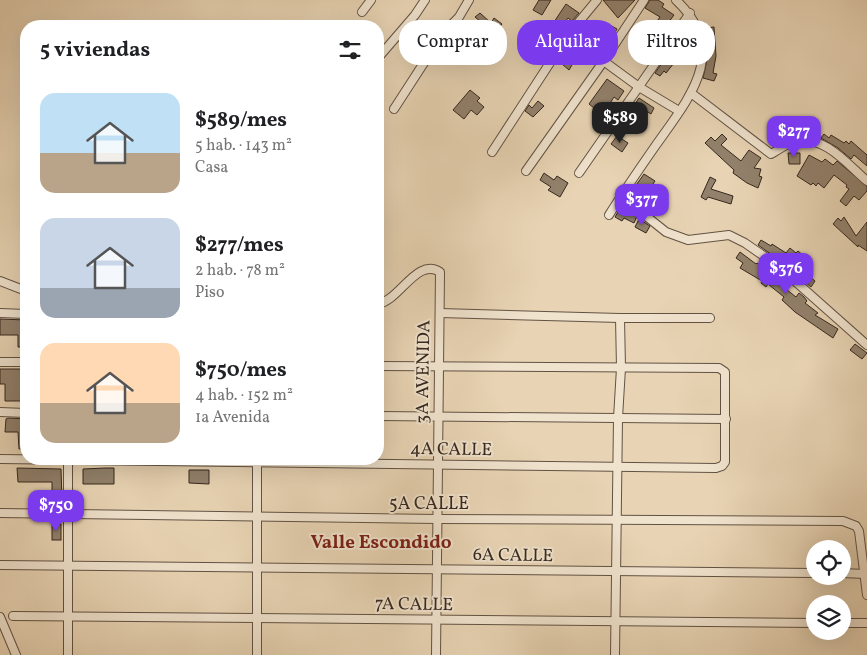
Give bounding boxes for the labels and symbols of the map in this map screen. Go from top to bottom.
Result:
pin: $589 [590,102,650,144]
pin: $277 [764,116,824,158]
pin: $377 [612,184,672,226]
pin: $376 [756,252,816,295]
street label: 3A AVENIDA [411,320,437,424]
street label: 4A CALLE [410,437,492,463]
pin: $750 [26,490,86,532]
street label: 5A CALLE [389,492,469,517]
district label: Valle Escondido [310,530,452,556]
street label: 6A CALLE [473,543,554,569]
street label: 7A CALLE [375,592,454,618]

